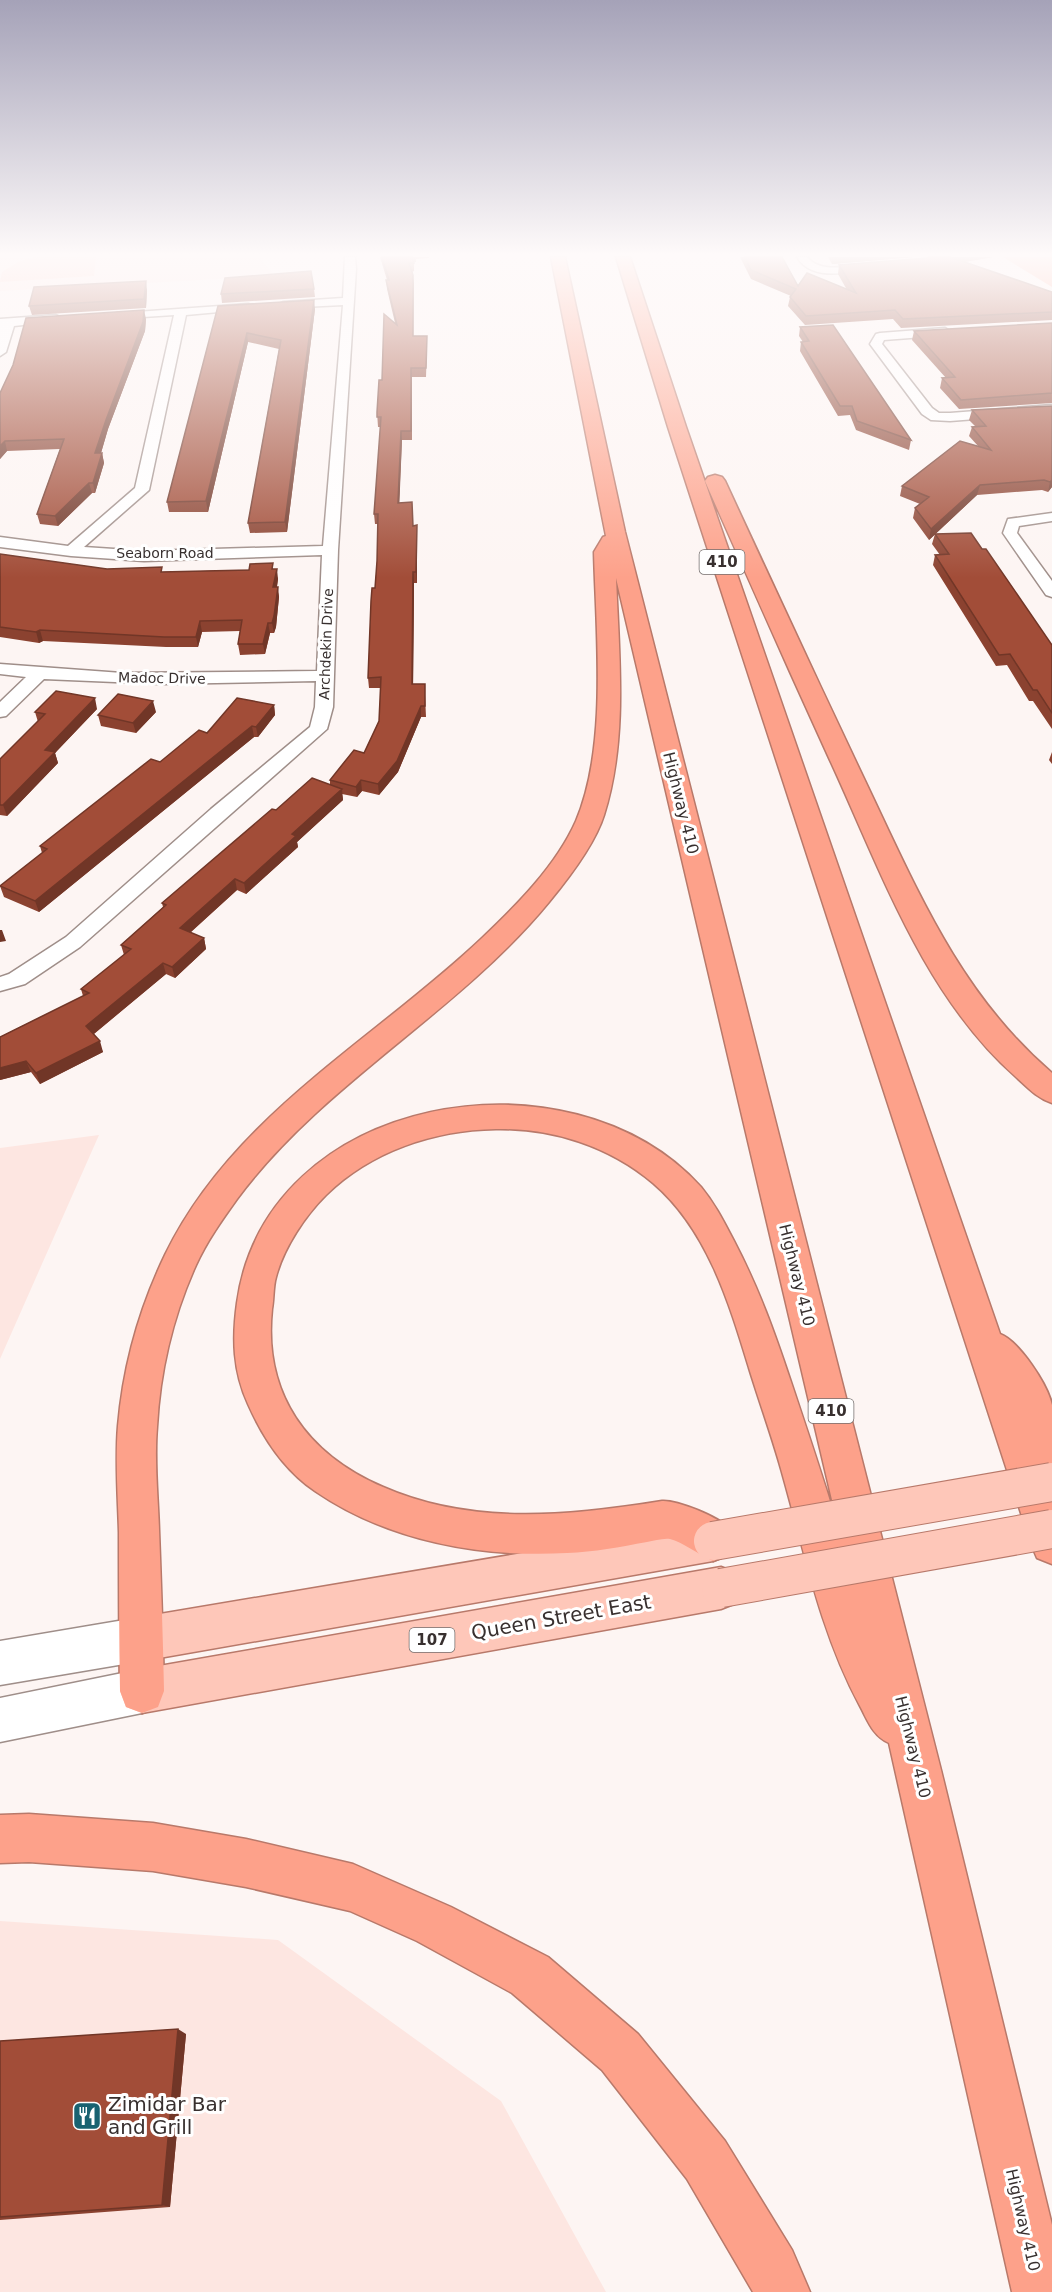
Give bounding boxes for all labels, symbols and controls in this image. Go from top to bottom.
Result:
street label: Seaborn Road [116,545,214,561]
road number: 410 [700,550,744,574]
street label: Archdekin Drive [316,588,336,700]
street label: Madoc Drive [118,669,206,687]
street label: Highway 410 [659,750,703,856]
street label: Highway 410 [775,1222,819,1328]
road number: 410 [808,1399,854,1423]
street label: Queen Street East [469,1589,653,1645]
road number: 107 [410,1628,454,1652]
street label: Highway 410 [891,1694,935,1800]
place label: Zimidar Bar and Grill [108,2092,227,2139]
restaurant icon: Zimidar Bar and Grill [71,2100,103,2132]
street label: Highway 410 [1002,2167,1044,2273]

